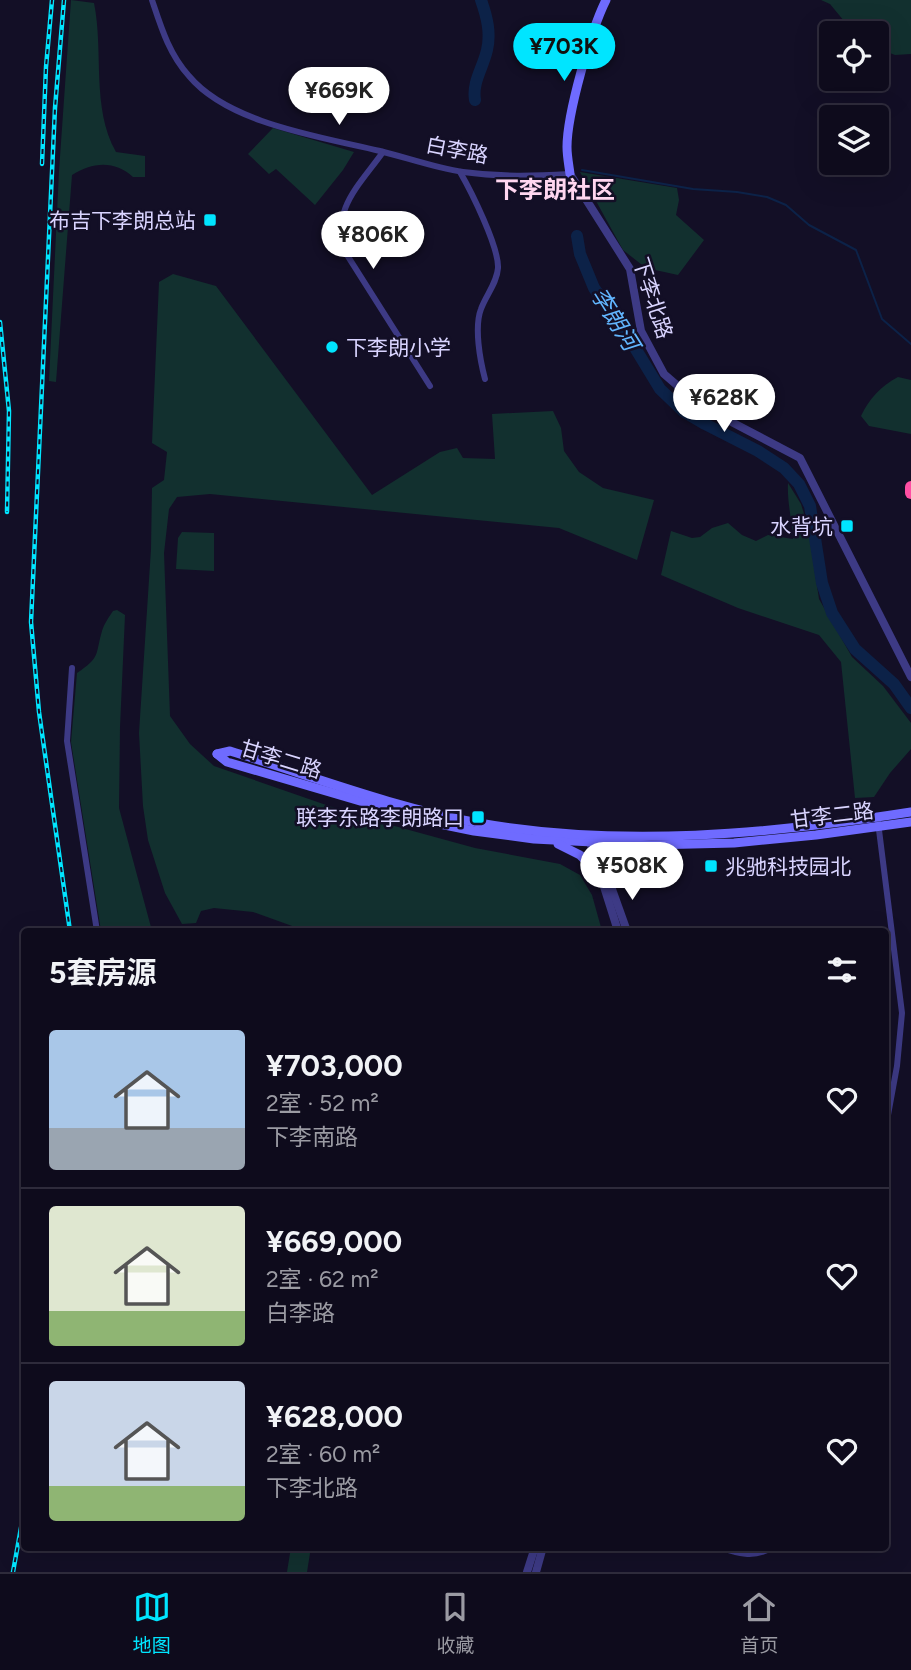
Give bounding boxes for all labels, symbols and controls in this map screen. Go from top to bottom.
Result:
map controls [819,21,889,175]
button: locate [819,21,889,91]
pin: ¥703K [515,24,613,83]
text: ¥703K [529,32,599,60]
pin: ¥669K [290,68,388,127]
text: ¥669K [304,76,374,104]
button: layers [819,105,889,175]
street label: 白李路 [424,132,490,168]
district label: 下李朗社区 [495,175,615,204]
place label: 布吉下李朗总站 [49,208,196,233]
marker: 布吉下李朗总站 [202,212,218,228]
pin: ¥806K [324,212,422,271]
text: ¥806K [337,220,409,248]
street label: 下李北路 [628,254,678,342]
water label: 李朗河 [585,282,647,359]
place label: 下李朗小学 [346,335,451,360]
marker: 下李朗小学 [324,339,340,355]
pin: ¥628K [675,374,773,434]
text: ¥628K [689,383,759,411]
place label: 水背坑 [770,514,833,539]
marker: 水背坑 [839,518,855,534]
street label: 甘李二路 [237,735,325,783]
street label: 甘李二路 [789,797,875,833]
place label: 联李东路李朗路口 [296,805,464,830]
marker: 联李东路李朗路口 [470,809,486,825]
pin: ¥508K [583,842,681,902]
text: ¥508K [596,851,668,879]
place label: 兆驰科技园北 [725,854,851,879]
marker: 兆驰科技园北 [703,858,719,874]
icon: filters [823,951,861,989]
text: 5套房源 [49,954,156,991]
text: ¥703,000 [266,1047,403,1084]
icon: home [105,1058,189,1142]
icon: heart [823,1081,861,1119]
text: 2室 · 52 m² [266,1089,379,1117]
text: 下李南路 [266,1123,358,1151]
text: ¥669,000 [266,1223,402,1260]
icon: home [105,1234,189,1318]
icon: heart [823,1257,861,1295]
text: 2室 · 62 m² [266,1265,379,1293]
text: 白李路 [266,1299,335,1327]
text: ¥628,000 [266,1398,403,1435]
icon: home [105,1409,189,1493]
icon: heart [823,1432,861,1470]
text: 2室 · 60 m² [266,1440,380,1468]
text: 下李北路 [266,1474,358,1502]
tab: 地图 [133,1588,171,1657]
tab: 收藏 [436,1588,474,1657]
tab: 首页 [740,1588,778,1657]

